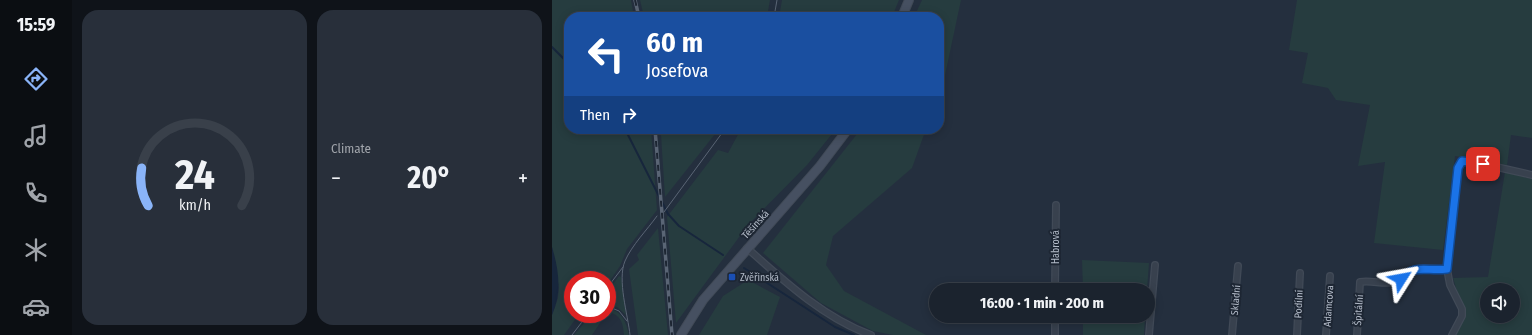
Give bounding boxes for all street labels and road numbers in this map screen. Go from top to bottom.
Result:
street label: Těšínská [739,207,772,242]
street label: Habrová [1050,230,1062,264]
street label: Skladní [1228,284,1243,316]
street label: Adamcova [1322,285,1336,327]
street label: Podílní [1291,289,1306,319]
street label: Špitální [1350,293,1366,326]

